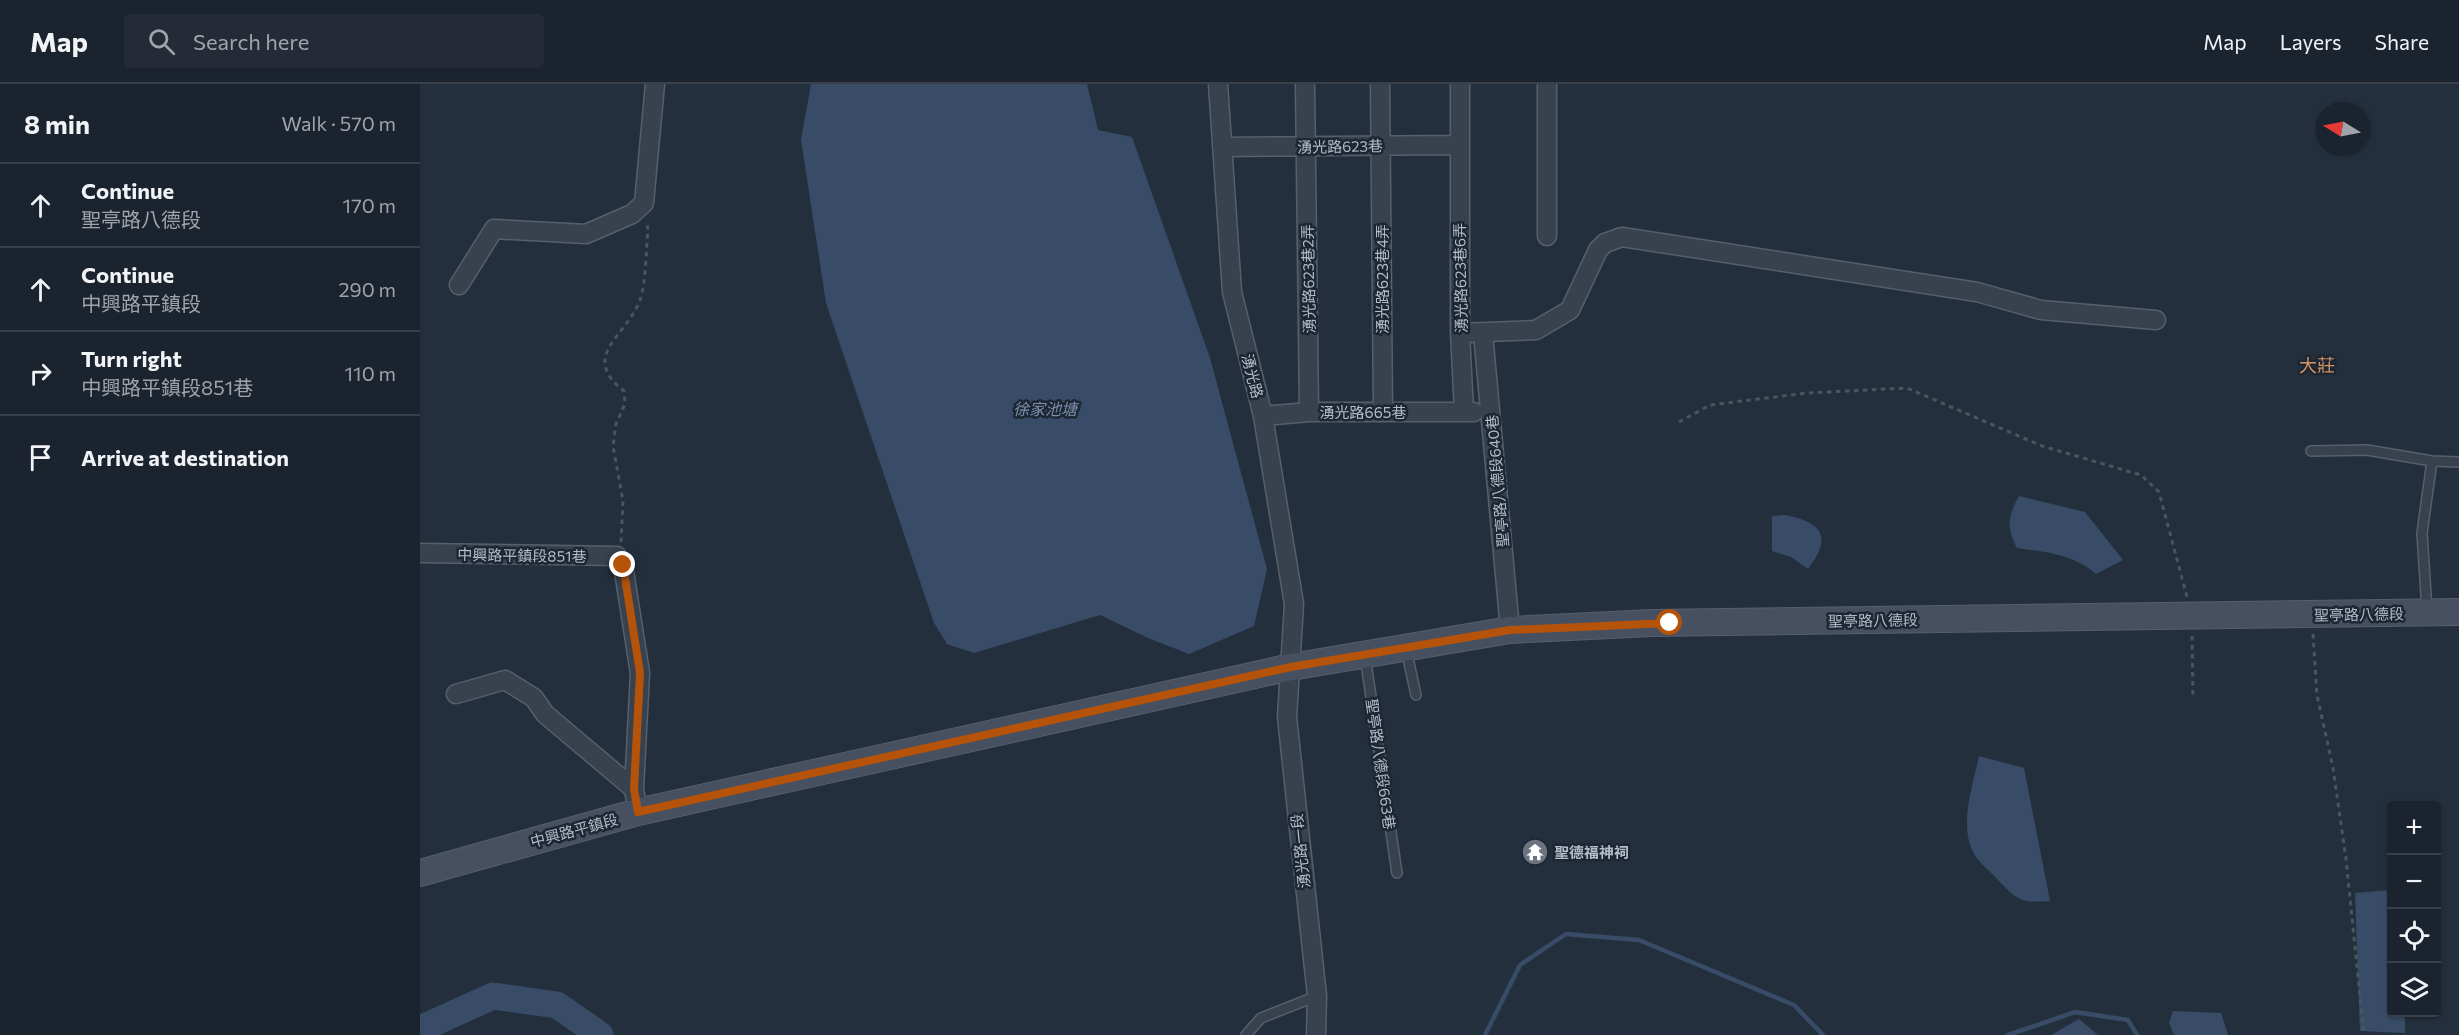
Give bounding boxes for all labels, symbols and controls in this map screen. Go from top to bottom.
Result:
search box [124,14,544,68]
text: Map [30,24,88,58]
icon: search [145,25,178,58]
text: Search here [193,28,309,55]
text: Map [2203,29,2247,54]
text: Layers [2280,29,2342,54]
text: Share [2375,29,2429,54]
north arrow [2315,102,2369,156]
text: 8 min [24,108,90,139]
text: Walk · 570 m [282,111,396,135]
street label: 湧光路623巷 [1297,136,1383,156]
text: Continue [81,177,174,204]
icon: ahead [24,189,57,222]
text: 170 m [343,193,396,217]
text: 聖亭路八德段 [81,207,201,231]
street label: 湧光路623巷6弄 [1450,223,1470,333]
street label: 湧光路623巷2弄 [1298,224,1318,334]
street label: 湧光路623巷4弄 [1373,224,1391,334]
text: Continue [81,261,174,288]
icon: ahead [24,273,57,306]
text: 290 m [338,277,396,301]
text: 中興路平鎮段 [81,291,201,315]
text: Turn right [81,345,182,372]
street label: 湧光路 [1239,352,1267,400]
district label: 大莊 [2299,354,2335,376]
icon: right [24,357,57,390]
text: 110 m [345,361,396,385]
text: 中興路平鎮段851巷 [81,375,253,399]
water label: 徐家池塘 [1013,399,1080,418]
street label: 湧光路665巷 [1320,403,1406,421]
street label: 聖亭路八德段640巷 [1482,414,1512,548]
icon: arrive [24,441,57,474]
text: Arrive at destination [81,444,289,471]
street label: 中興路平鎮段851巷 [457,545,587,565]
route end [609,551,635,577]
street label: 聖亭路八德段 [2314,604,2404,624]
route start [1656,609,1682,635]
street label: 聖亭路八德段 [1828,610,1918,630]
street label: 聖亭路八德段663巷 [1363,698,1399,830]
map controls [2387,801,2441,1017]
button: + [2387,801,2441,855]
street label: 中興路平鎮段 [528,810,620,850]
street label: 湧光路一段 [1287,813,1313,889]
temple icon: 聖德福神祠 [1520,837,1550,867]
place label: 聖德福神祠 [1554,843,1629,861]
button: − [2387,855,2441,909]
button: locate [2387,909,2441,963]
button: layers [2387,963,2441,1017]

